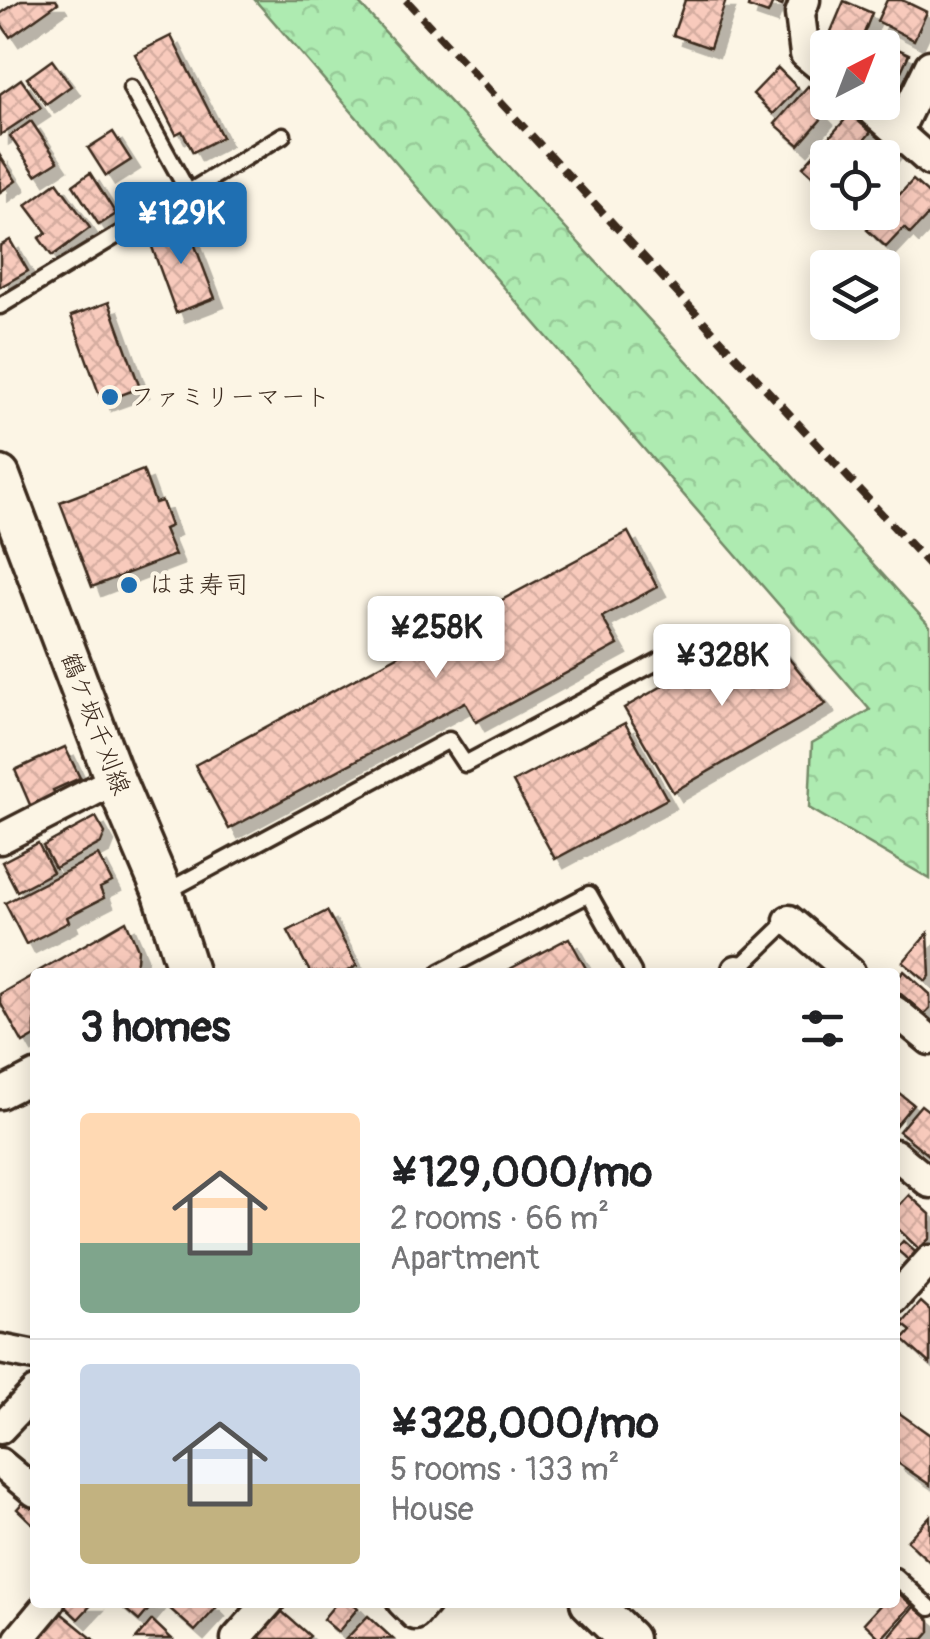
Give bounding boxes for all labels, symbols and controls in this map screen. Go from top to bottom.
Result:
north arrow [810,30,900,120]
map controls [810,30,900,340]
button: locate [810,140,900,230]
pin: ¥129K [111,182,251,267]
text: ¥129K [137,194,225,234]
button: layers [810,250,900,340]
place label: ファミリーマート [130,382,331,413]
marker: ファミリーマート [99,386,121,408]
place label: はま寿司 [149,570,249,601]
marker: はま寿司 [118,574,140,596]
pin: ¥258K [366,596,506,681]
text: ¥258K [390,608,482,648]
pin: ¥328K [652,624,792,709]
text: ¥328K [675,636,769,676]
street label: 鶴ケ坂千刈線 [54,648,136,800]
icon: filters [795,1001,850,1056]
text: 3 homes [80,1002,230,1054]
text: ¥129,000/mo [390,1147,652,1199]
icon: home [160,1153,280,1273]
text: 2 rooms · 66 m² [390,1199,609,1239]
text: Apartment [390,1239,539,1279]
text: ¥328,000/mo [390,1398,659,1450]
icon: home [160,1404,280,1524]
text: 5 rooms · 133 m² [390,1450,620,1490]
text: House [390,1490,474,1530]

